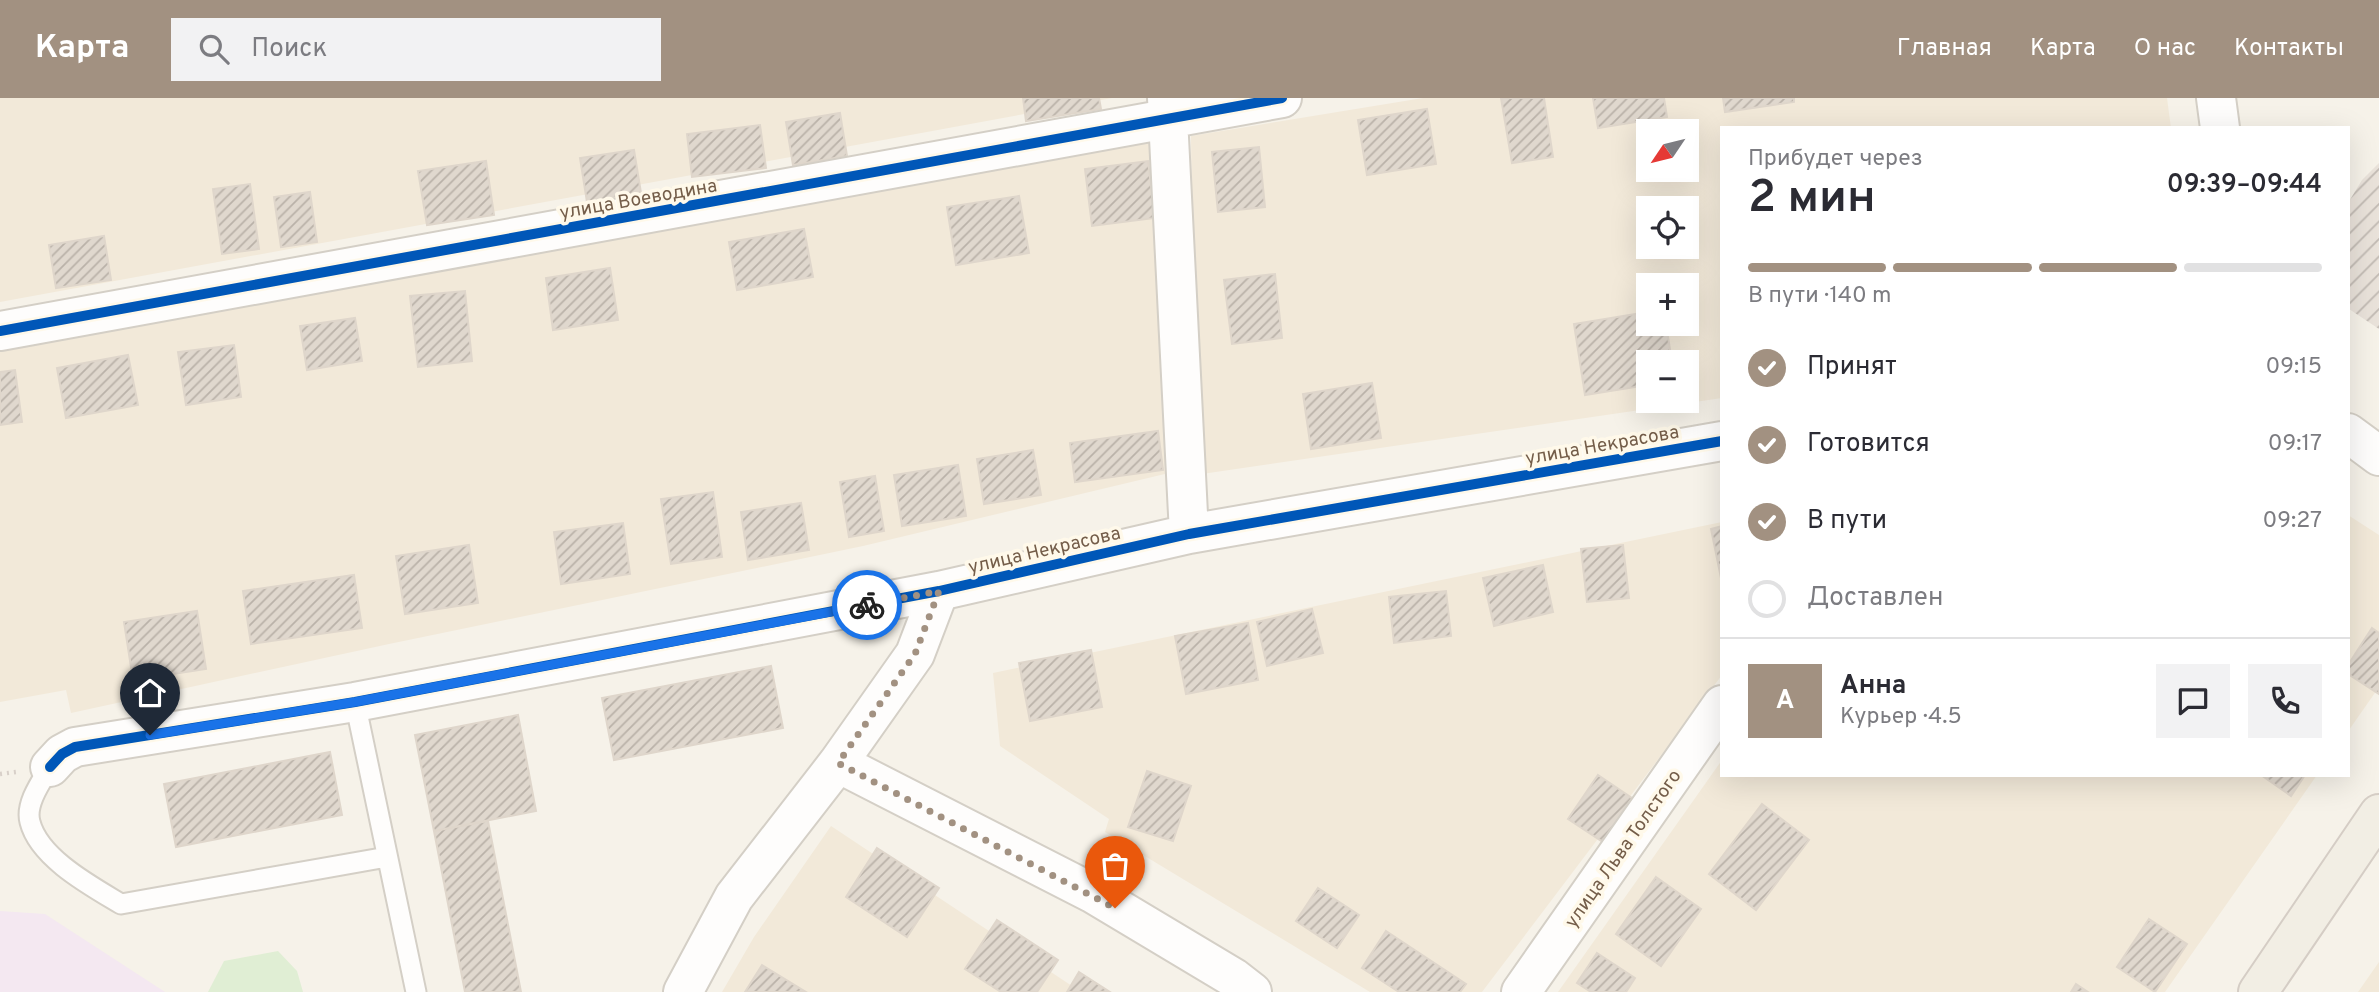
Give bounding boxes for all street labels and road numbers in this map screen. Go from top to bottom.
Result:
street label: улица Воеводина [558,174,719,226]
street label: улица Некрасова [1524,421,1681,471]
street label: улица Некрасова [966,522,1123,580]
street label: улица Льва Толстого [1560,765,1687,933]

